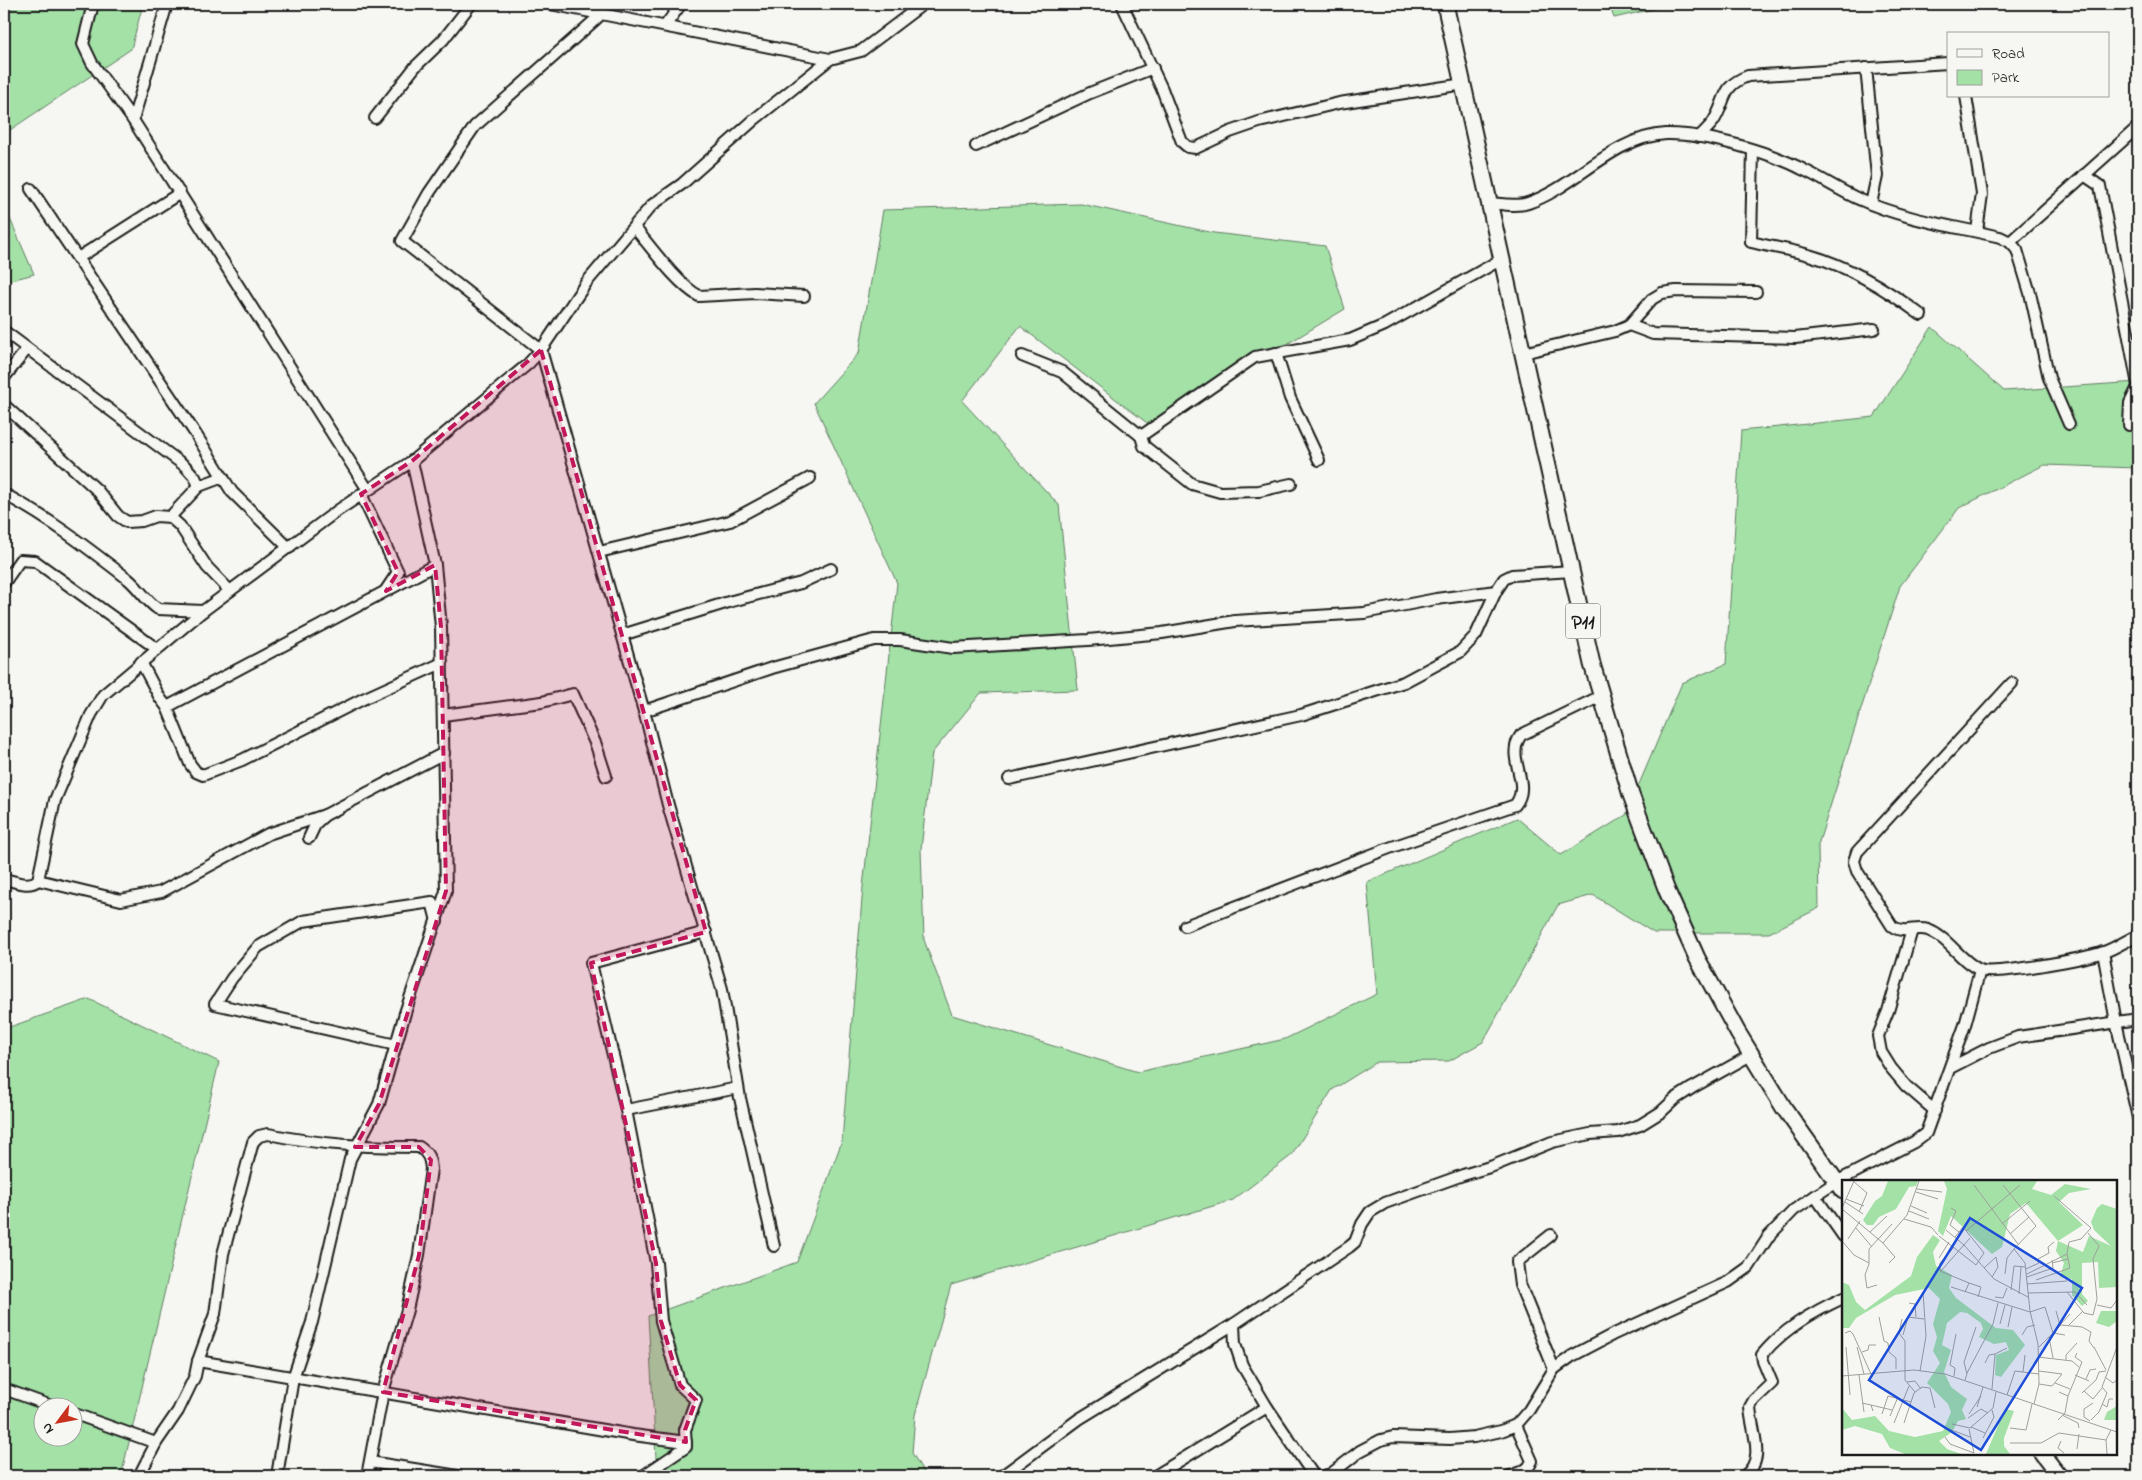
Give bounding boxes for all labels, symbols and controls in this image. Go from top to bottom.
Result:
legend [1947,32,2110,98]
text: Road [1992,43,2025,65]
text: Park [1992,67,2020,89]
road number: P11 [1566,604,1600,638]
inset map [1842,1180,2117,1455]
north arrow [32,1398,82,1448]
text: N [37,1419,60,1438]

